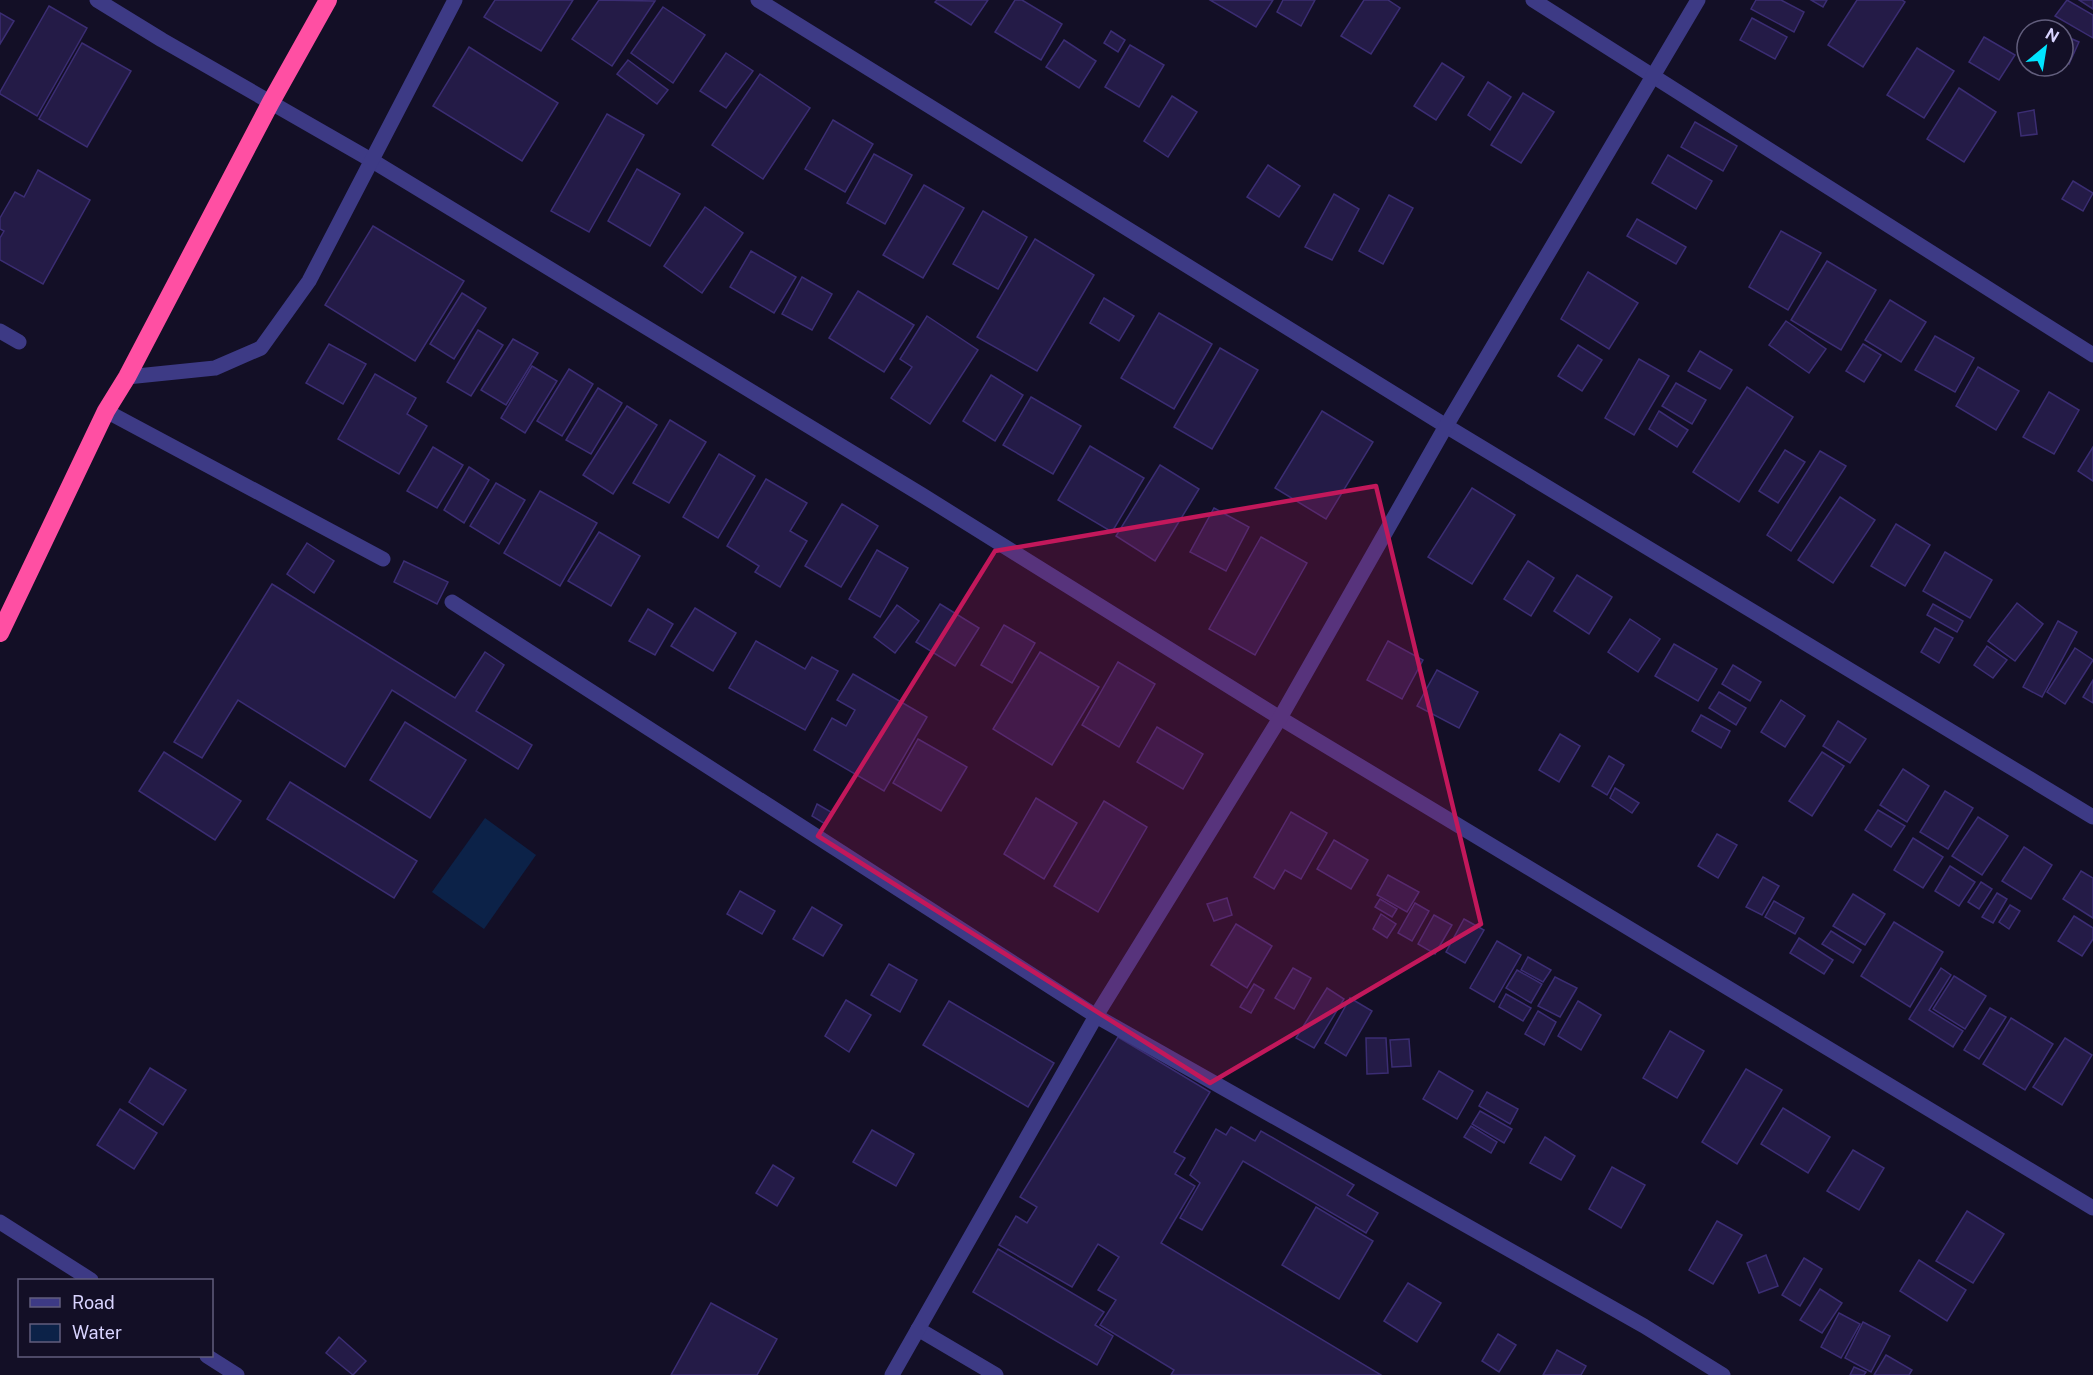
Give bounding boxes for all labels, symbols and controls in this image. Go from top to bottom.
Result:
north arrow [2015,18,2075,78]
text: N [2042,24,2062,47]
legend [18,1279,213,1357]
text: Road [72,1292,115,1313]
text: Water [72,1322,122,1343]

